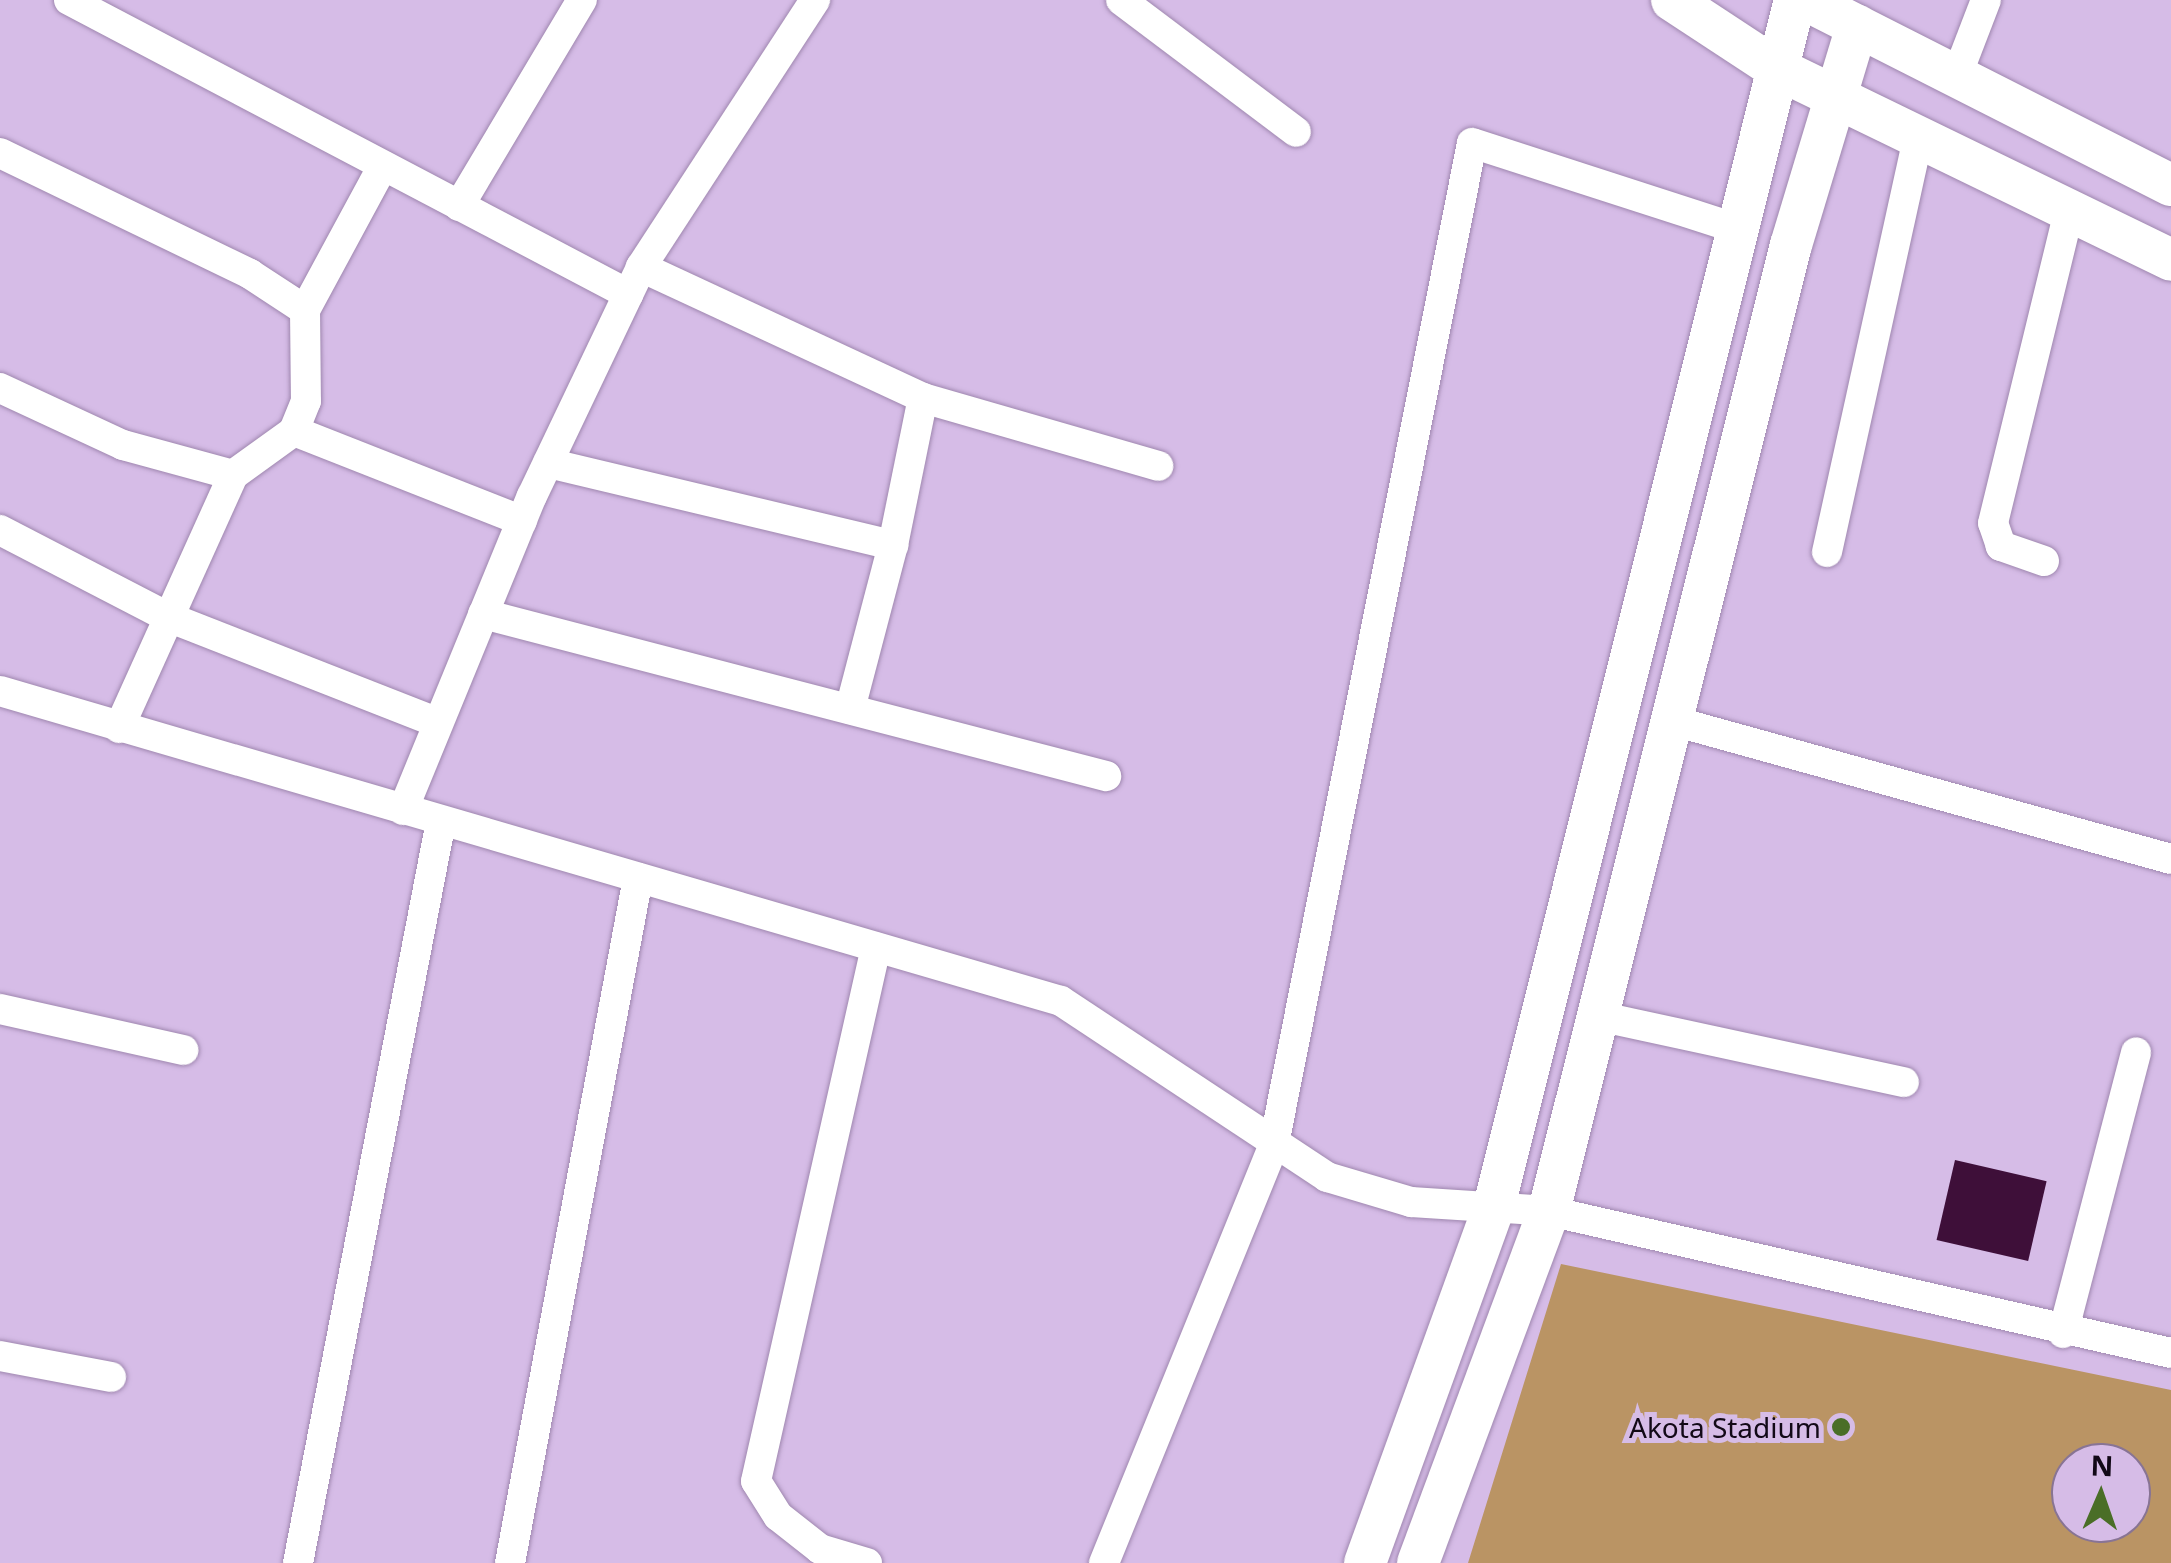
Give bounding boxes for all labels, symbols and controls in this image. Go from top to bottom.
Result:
place label: Akota Stadium [1629,1410,1821,1444]
marker: Akota Stadium [1830,1416,1852,1438]
north arrow [2051,1443,2151,1543]
text: N [2090,1446,2114,1484]

